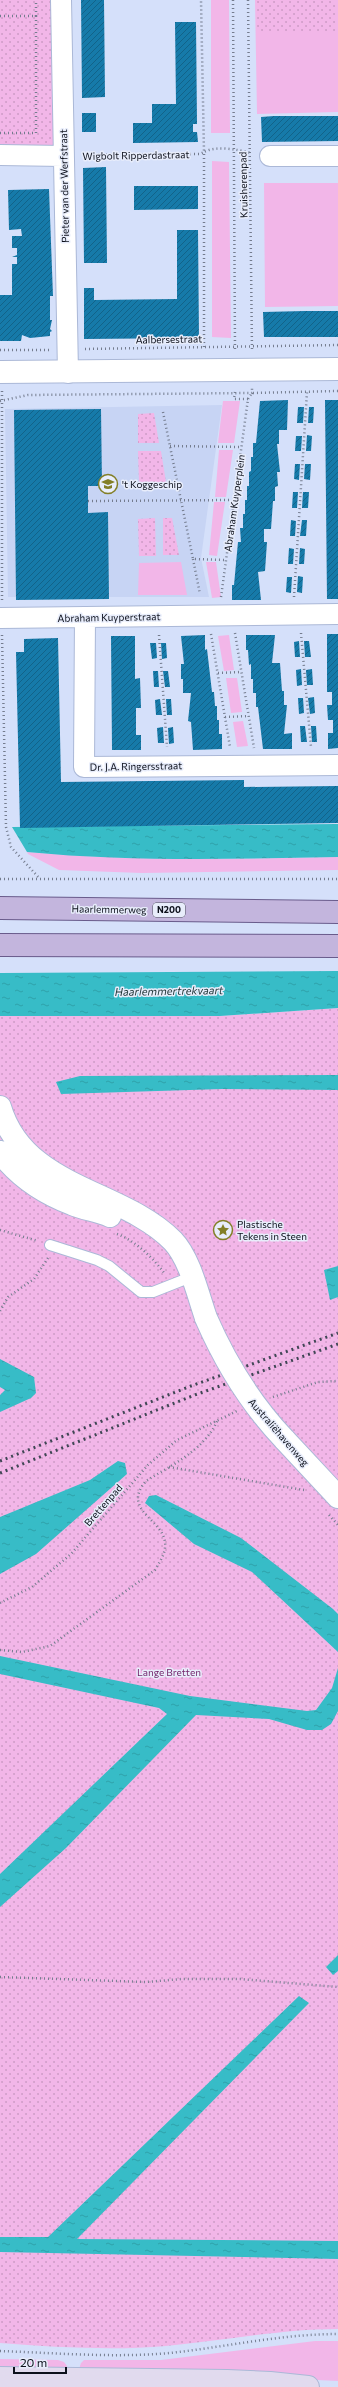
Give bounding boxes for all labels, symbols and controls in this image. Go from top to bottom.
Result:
street label: Pieter van der Werfstraat [57,129,71,243]
street label: Wigbolt Ripperdastraat [82,148,190,162]
street label: Kruisherenpad [236,152,250,218]
street label: Aalbersestraat [136,332,202,346]
street label: Abraham Kuyperplein [221,454,247,552]
school or university icon: 't Koggeschip [97,473,119,495]
place label: 't Koggeschip [122,478,182,490]
street label: Abraham Kuyperstraat [57,610,161,624]
street label: Dr. J.A. Ringersstraat [90,759,182,773]
street label: Haarlemmerweg [71,902,147,916]
road number: N200 [153,903,185,917]
water label: Haarlemmertrekvaart [115,983,224,998]
place label: Plastische Tekens in Steen [237,1218,307,1242]
place icon: Plastische Tekens in Steen [212,1219,234,1241]
street label: Australiëhavenweg [246,1396,312,1469]
street label: Brettenpad [82,1481,125,1528]
park label: Lange Bretten [137,1666,201,1678]
scale bar [14,2349,66,2375]
text: 20 m [20,2355,47,2369]

